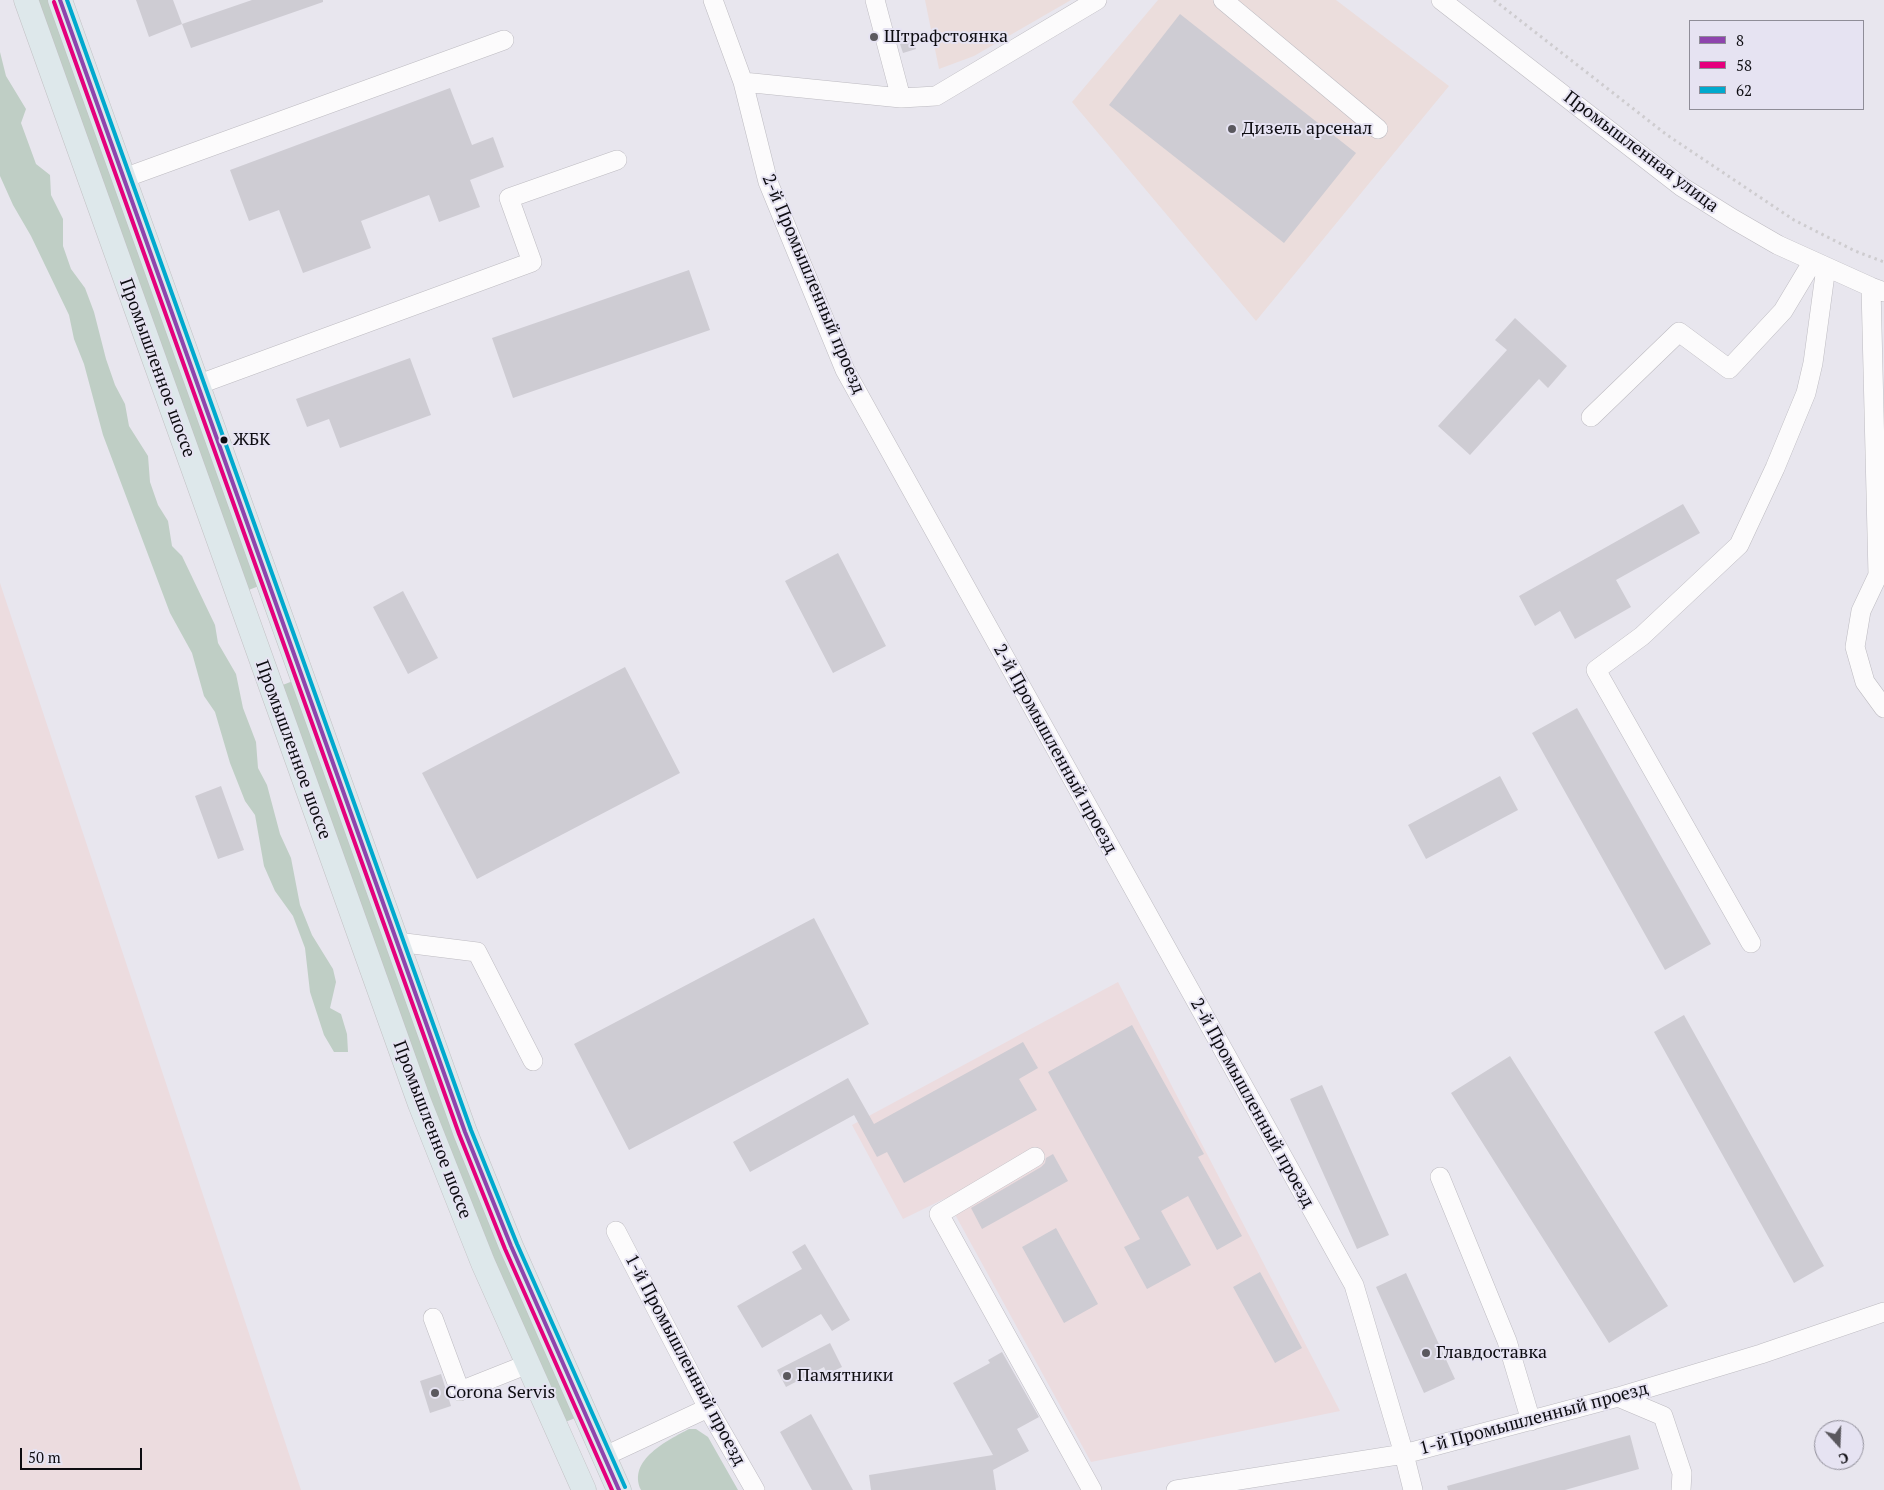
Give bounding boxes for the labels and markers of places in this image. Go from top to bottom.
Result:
place label: Штрафстоянка [884,26,1008,48]
marker: Штрафстоянка [868,31,880,43]
place label: Дизель арсенал [1242,118,1372,140]
marker: Дизель арсенал [1226,123,1238,135]
place label: ЖБК [233,430,270,450]
marker: ЖБК [219,435,229,445]
place label: Главдоставка [1436,1342,1547,1364]
marker: Главдоставка [1420,1347,1432,1359]
place label: Памятники [797,1365,893,1387]
marker: Памятники [781,1370,793,1382]
place label: Corona Servis [445,1382,555,1404]
marker: Corona Servis [429,1387,441,1399]

